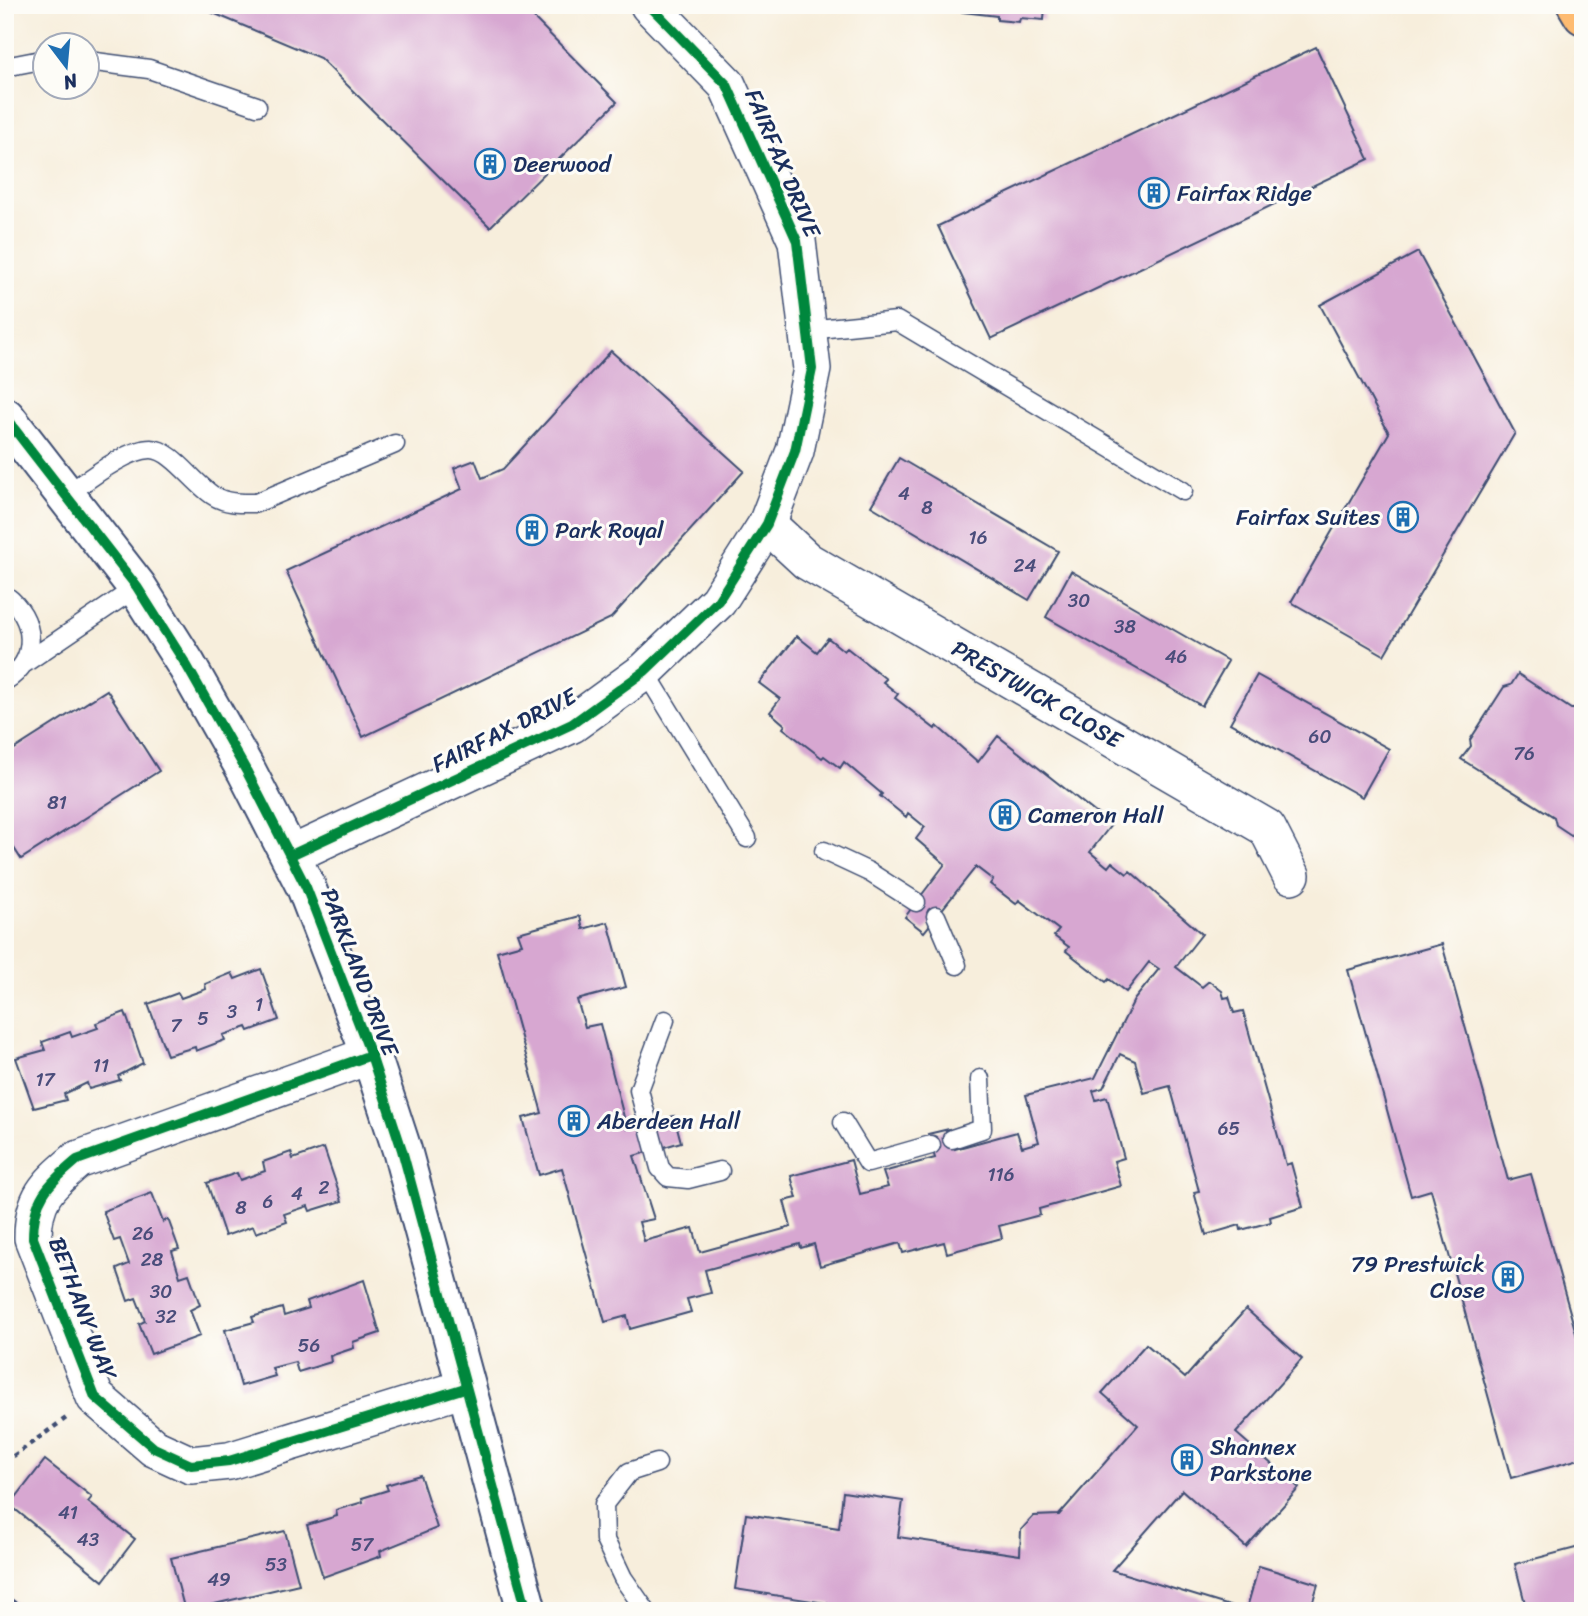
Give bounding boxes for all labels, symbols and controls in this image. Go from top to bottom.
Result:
north arrow [32,32,102,102]
text: N [59,64,82,100]
street label: FAIRFAX DRIVE [733,82,833,245]
place label: Deerwood [513,144,613,185]
building icon: Deerwood [473,147,507,181]
place label: Fairfax Ridge [1177,173,1312,214]
building icon: Fairfax Ridge [1137,176,1171,210]
house number: 4 [898,477,910,510]
house number: 8 [921,491,933,524]
place label: Fairfax Suites [1236,497,1380,538]
building icon: Fairfax Suites [1386,500,1420,534]
place label: Park Royal [555,510,664,551]
building icon: Park Royal [515,513,549,547]
house number: 16 [969,521,987,554]
house number: 24 [1014,549,1037,582]
house number: 30 [1068,584,1090,617]
house number: 38 [1114,610,1136,643]
street label: PRESTWICK CLOSE [943,629,1131,761]
house number: 46 [1165,640,1187,673]
street label: FAIRFAX DRIVE [424,676,585,785]
house number: 60 [1309,720,1331,753]
house number: 76 [1513,737,1535,770]
house number: 81 [47,786,67,819]
place label: Cameron Hall [1028,795,1164,836]
building icon: Cameron Hall [988,798,1022,832]
street label: PARKLAND DRIVE [309,882,411,1064]
house number: 1 [255,988,263,1021]
house number: 3 [227,995,238,1028]
house number: 5 [197,1002,209,1035]
house number: 7 [171,1009,183,1042]
house number: 11 [93,1049,109,1082]
house number: 17 [35,1063,56,1096]
place label: Aberdeen Hall [596,1101,741,1142]
building icon: Aberdeen Hall [557,1104,591,1138]
house number: 65 [1218,1112,1241,1145]
house number: 116 [987,1158,1015,1191]
house number: 2 [319,1171,330,1204]
house number: 4 [291,1177,303,1210]
house number: 6 [263,1185,273,1218]
house number: 8 [235,1191,247,1224]
house number: 26 [132,1217,154,1250]
street label: BETHANY WAY [36,1231,129,1387]
house number: 28 [141,1243,164,1276]
place label: 79 Prestwick Close [1351,1244,1485,1311]
building icon: 79 Prestwick Close [1491,1260,1525,1294]
house number: 30 [150,1275,172,1308]
house number: 32 [155,1300,177,1333]
house number: 56 [298,1329,320,1362]
place label: Shannex Parkstone [1210,1427,1312,1494]
building icon: Shannex Parkstone [1170,1443,1204,1477]
house number: 41 [58,1496,78,1529]
house number: 43 [77,1523,100,1556]
house number: 57 [351,1528,374,1561]
house number: 53 [265,1548,288,1581]
house number: 49 [207,1563,231,1596]

